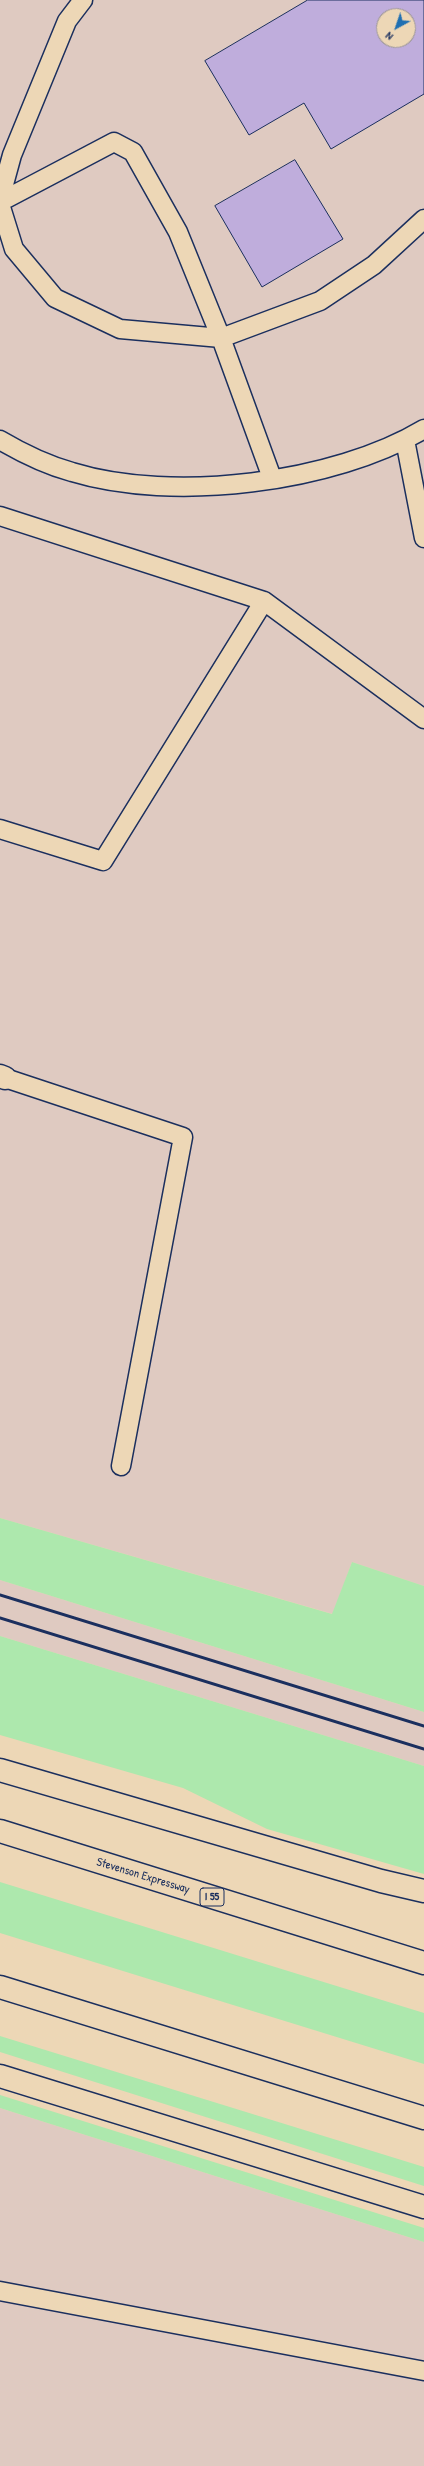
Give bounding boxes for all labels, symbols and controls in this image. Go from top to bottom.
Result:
north arrow [376,8,416,48]
text: N [382,29,396,44]
street label: Stevenson Expressway [95,1855,191,1897]
road number: I 55 [200,1888,224,1906]

